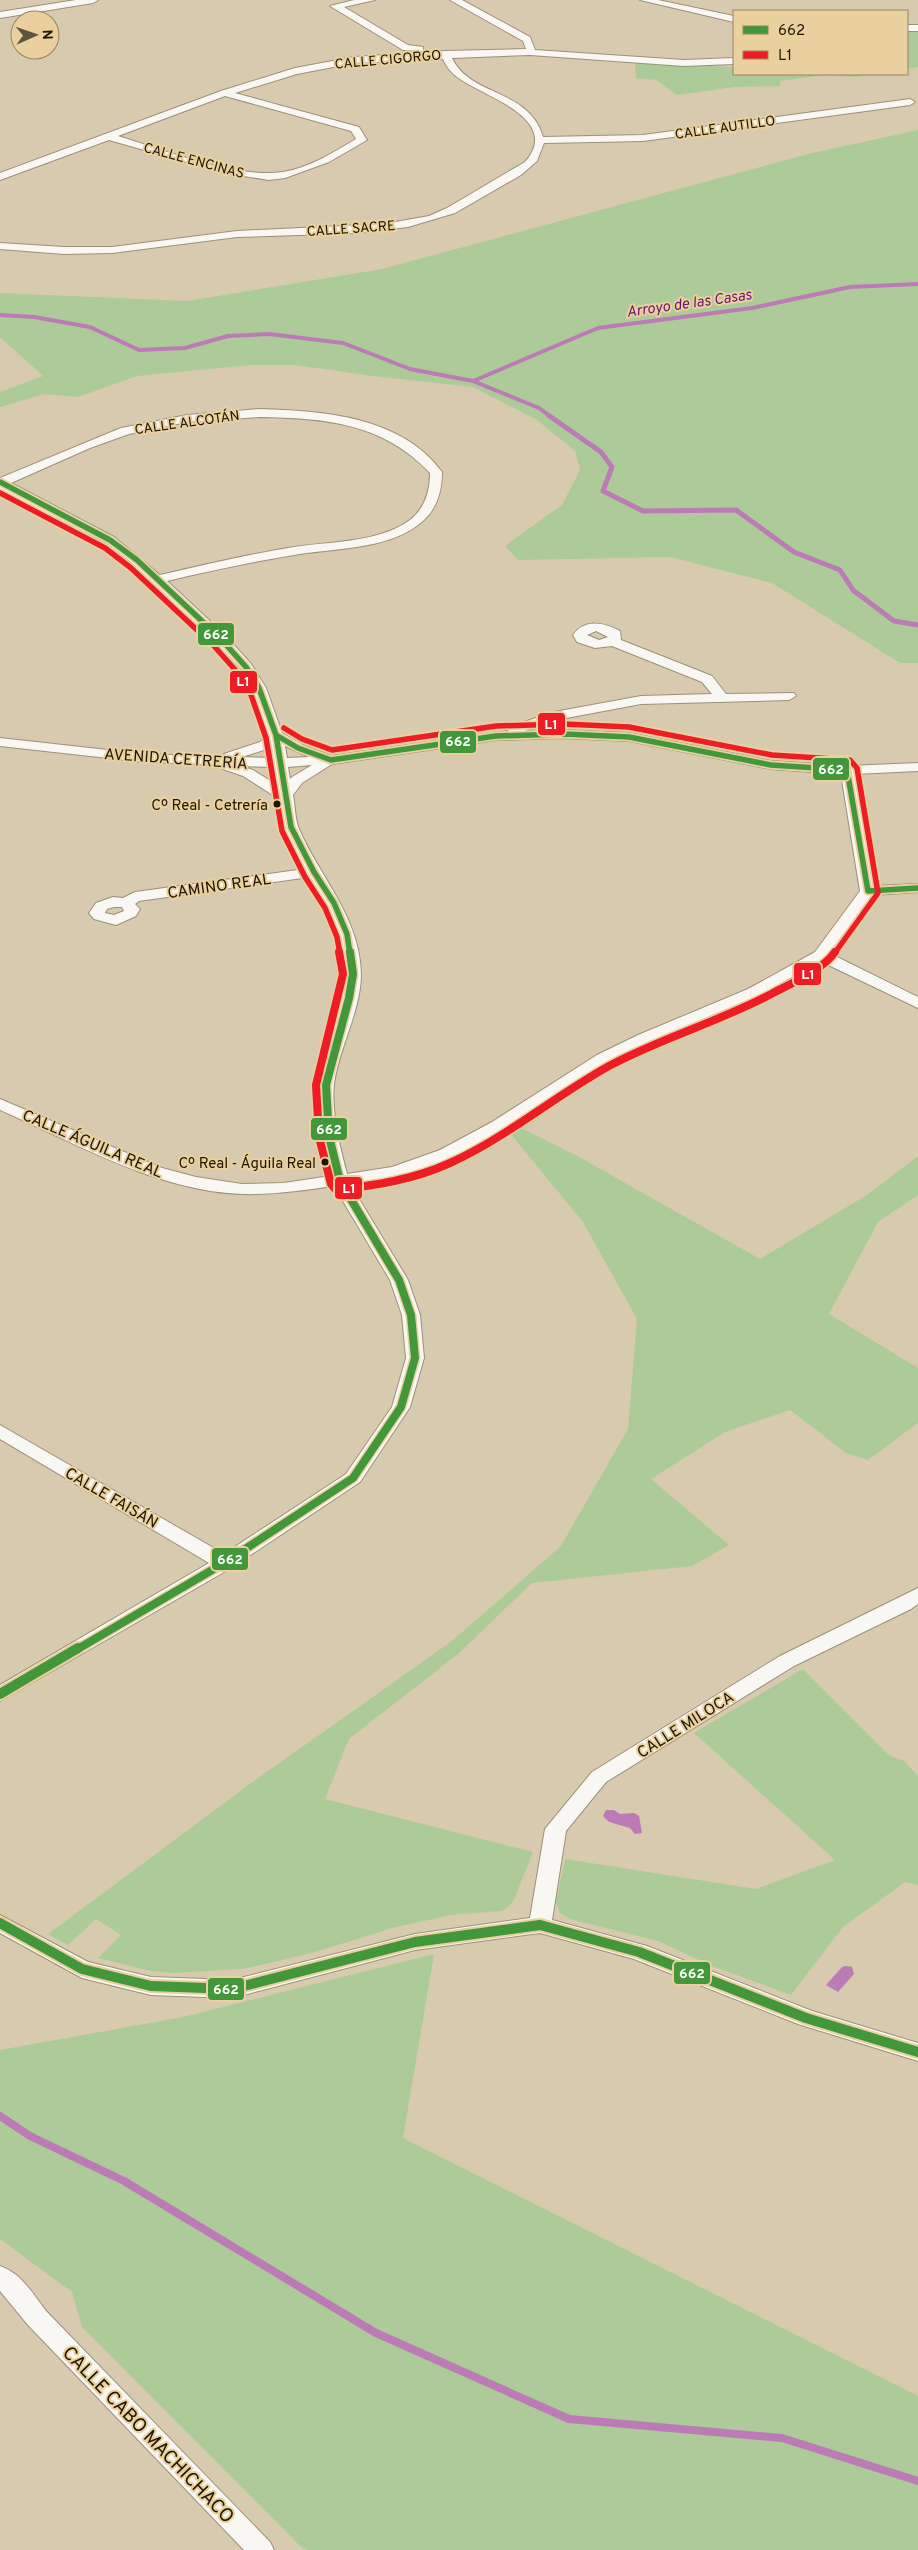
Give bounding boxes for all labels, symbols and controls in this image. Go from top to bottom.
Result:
north arrow [10,10,60,60]
legend [733,10,908,75]
text: 662 [778,22,805,41]
text: N [38,29,55,40]
street label: CALLE CIGORGO [334,47,442,74]
text: L1 [778,47,792,66]
street label: CALLE AUTILLO [674,113,777,144]
street label: CALLE ENCINAS [141,140,246,183]
street label: CALLE SACRE [306,218,396,241]
water label: Arroyo de las Casas [625,286,753,323]
street label: CALLE ALCOTÁN [134,407,241,439]
line badge: 662 [197,622,235,646]
text: 662 [203,627,229,644]
line badge: L1 [229,670,258,694]
text: L1 [236,674,250,691]
line badge: L1 [537,712,566,736]
text: L1 [544,717,558,734]
line badge: 662 [439,730,477,754]
text: 662 [445,734,471,751]
street label: AVENIDA CETRERÍA [103,743,249,775]
line badge: 662 [812,757,850,781]
text: 662 [818,762,844,779]
place label: Cº Real - Cetrería [151,797,268,816]
marker: Cº Real - Cetrería [272,799,282,809]
street label: CAMINO REAL [166,870,272,904]
line badge: L1 [793,962,822,986]
text: L1 [801,967,815,984]
street label: CALLE ÁGUILA REAL [19,1104,166,1184]
line badge: 662 [310,1117,348,1141]
text: 662 [316,1122,342,1139]
place label: Cº Real - Águila Real [178,1154,316,1174]
marker: Cº Real - Águila Real [320,1157,330,1167]
line badge: L1 [334,1176,363,1200]
text: L1 [342,1181,356,1198]
street label: CALLE FAISÁN [61,1462,162,1534]
line badge: 662 [211,1547,249,1571]
text: 662 [217,1552,243,1569]
street label: CALLE MILOCA [634,1688,738,1763]
line badge: 662 [673,1961,711,1985]
text: 662 [679,1966,705,1983]
line badge: 662 [207,1977,245,2001]
text: 662 [213,1982,239,1999]
street label: CALLE CABO MACHICHACO [57,2342,239,2529]

